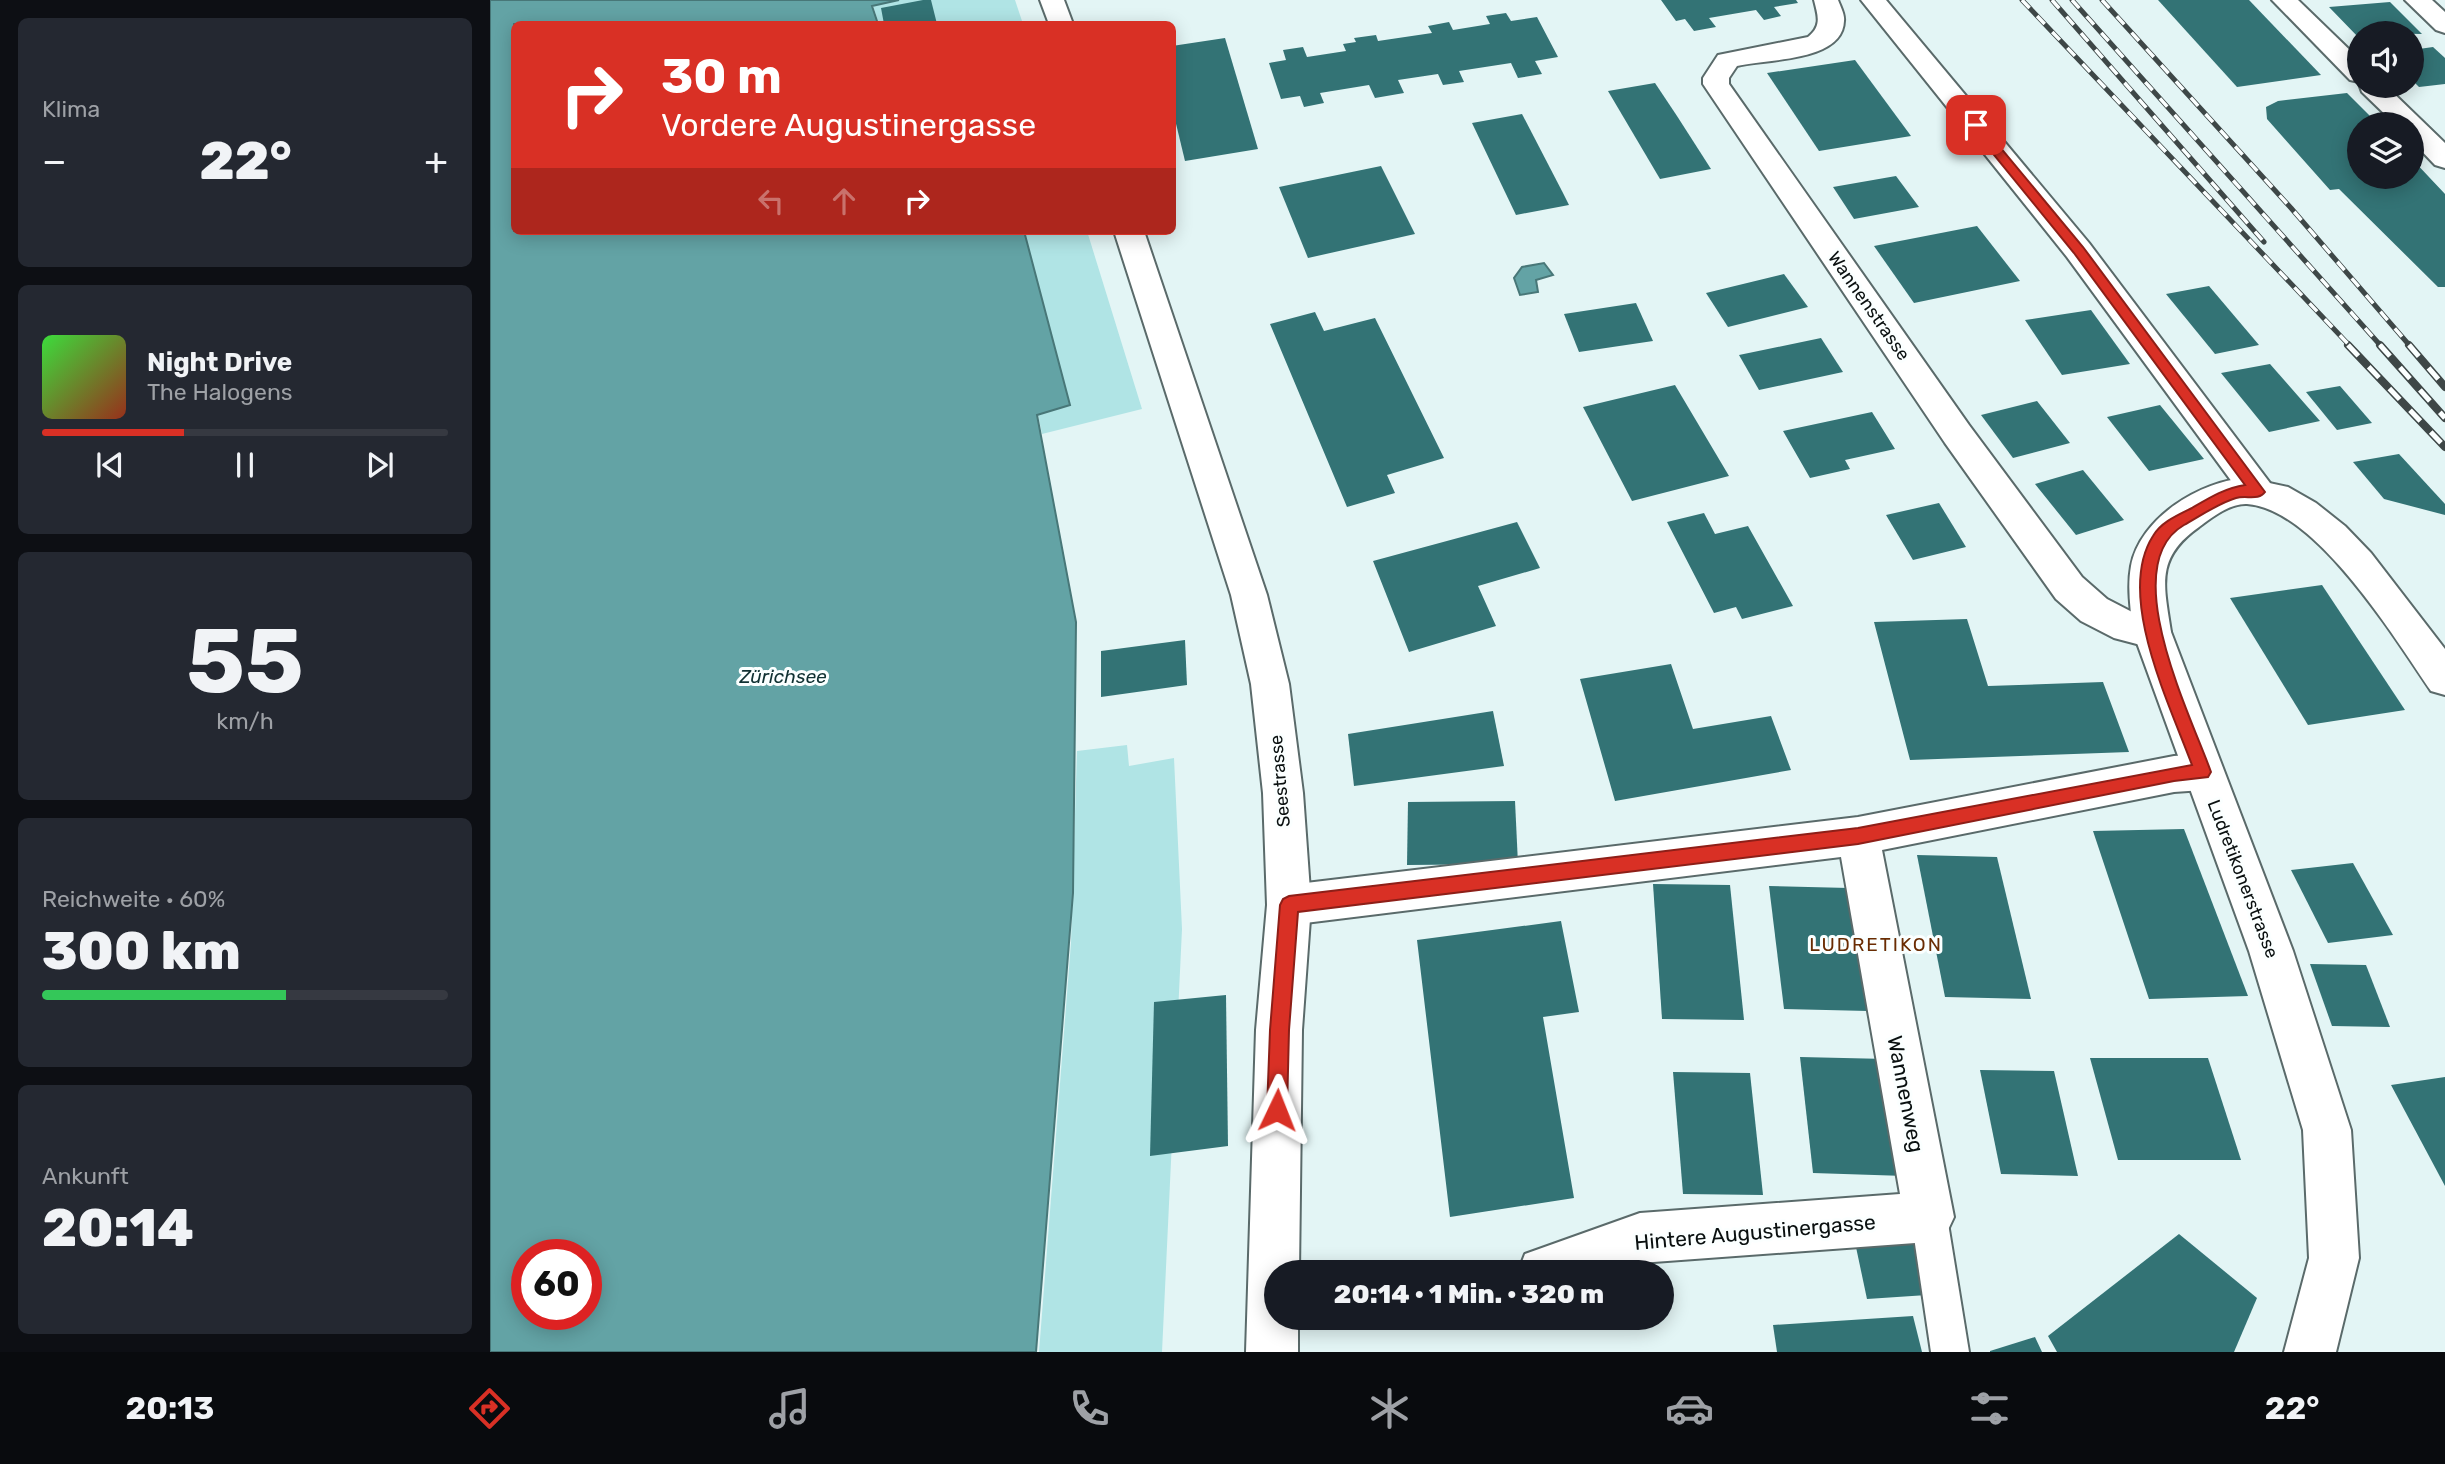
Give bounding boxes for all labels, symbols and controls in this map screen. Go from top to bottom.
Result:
map controls [2347,21,2424,189]
button: sound [2347,21,2424,98]
text: 30 m [661,47,782,105]
icon: right [546,49,637,140]
text: Klima [42,95,100,123]
pin [1946,95,2006,155]
text: Vordere Augustinergasse [661,106,1036,144]
icon: arrive [1957,106,1995,144]
button: layers [2347,112,2424,189]
text: 22° [199,130,292,192]
text: − [42,138,67,184]
text: + [424,138,448,184]
icon: left [752,182,790,220]
icon: ahead [825,182,863,220]
icon: right [898,182,936,220]
street label: Wannenstrasse [1823,247,1915,365]
text: Night Drive [147,347,292,378]
text: The Halogens [147,378,293,406]
icon: previous [91,446,129,484]
icon: pause [226,446,264,484]
icon: next [361,446,399,484]
text: 55 [186,607,304,715]
water label: Zürichsee [738,665,827,688]
text: km/h [216,707,274,735]
street label: Seestrasse [1265,734,1295,828]
street label: Ludretikonerstrasse [2203,797,2283,961]
text: Reichweite · 60% [42,885,225,913]
text: 300 km [42,920,241,982]
district label: LUDRETIKON [1809,933,1943,956]
street label: Wannenweg [1882,1033,1930,1155]
position arrow [1240,1073,1314,1147]
text: Ankunft [42,1162,129,1190]
text: 20:14 [42,1197,194,1259]
street label: Hintere Augustinergasse [1633,1209,1877,1255]
speed limit sign: 60 [511,1239,602,1330]
text: 20:14 · 1 Min. · 320 m [1334,1279,1604,1310]
icon: directions [465,1384,514,1433]
icon: music [765,1384,814,1433]
icon: phone [1065,1384,1114,1433]
icon: climate [1365,1384,1414,1433]
icon: car [1665,1384,1714,1433]
icon: filters [1965,1384,2014,1433]
text: 20:13 [125,1389,214,1427]
text: 22° [2265,1389,2319,1427]

